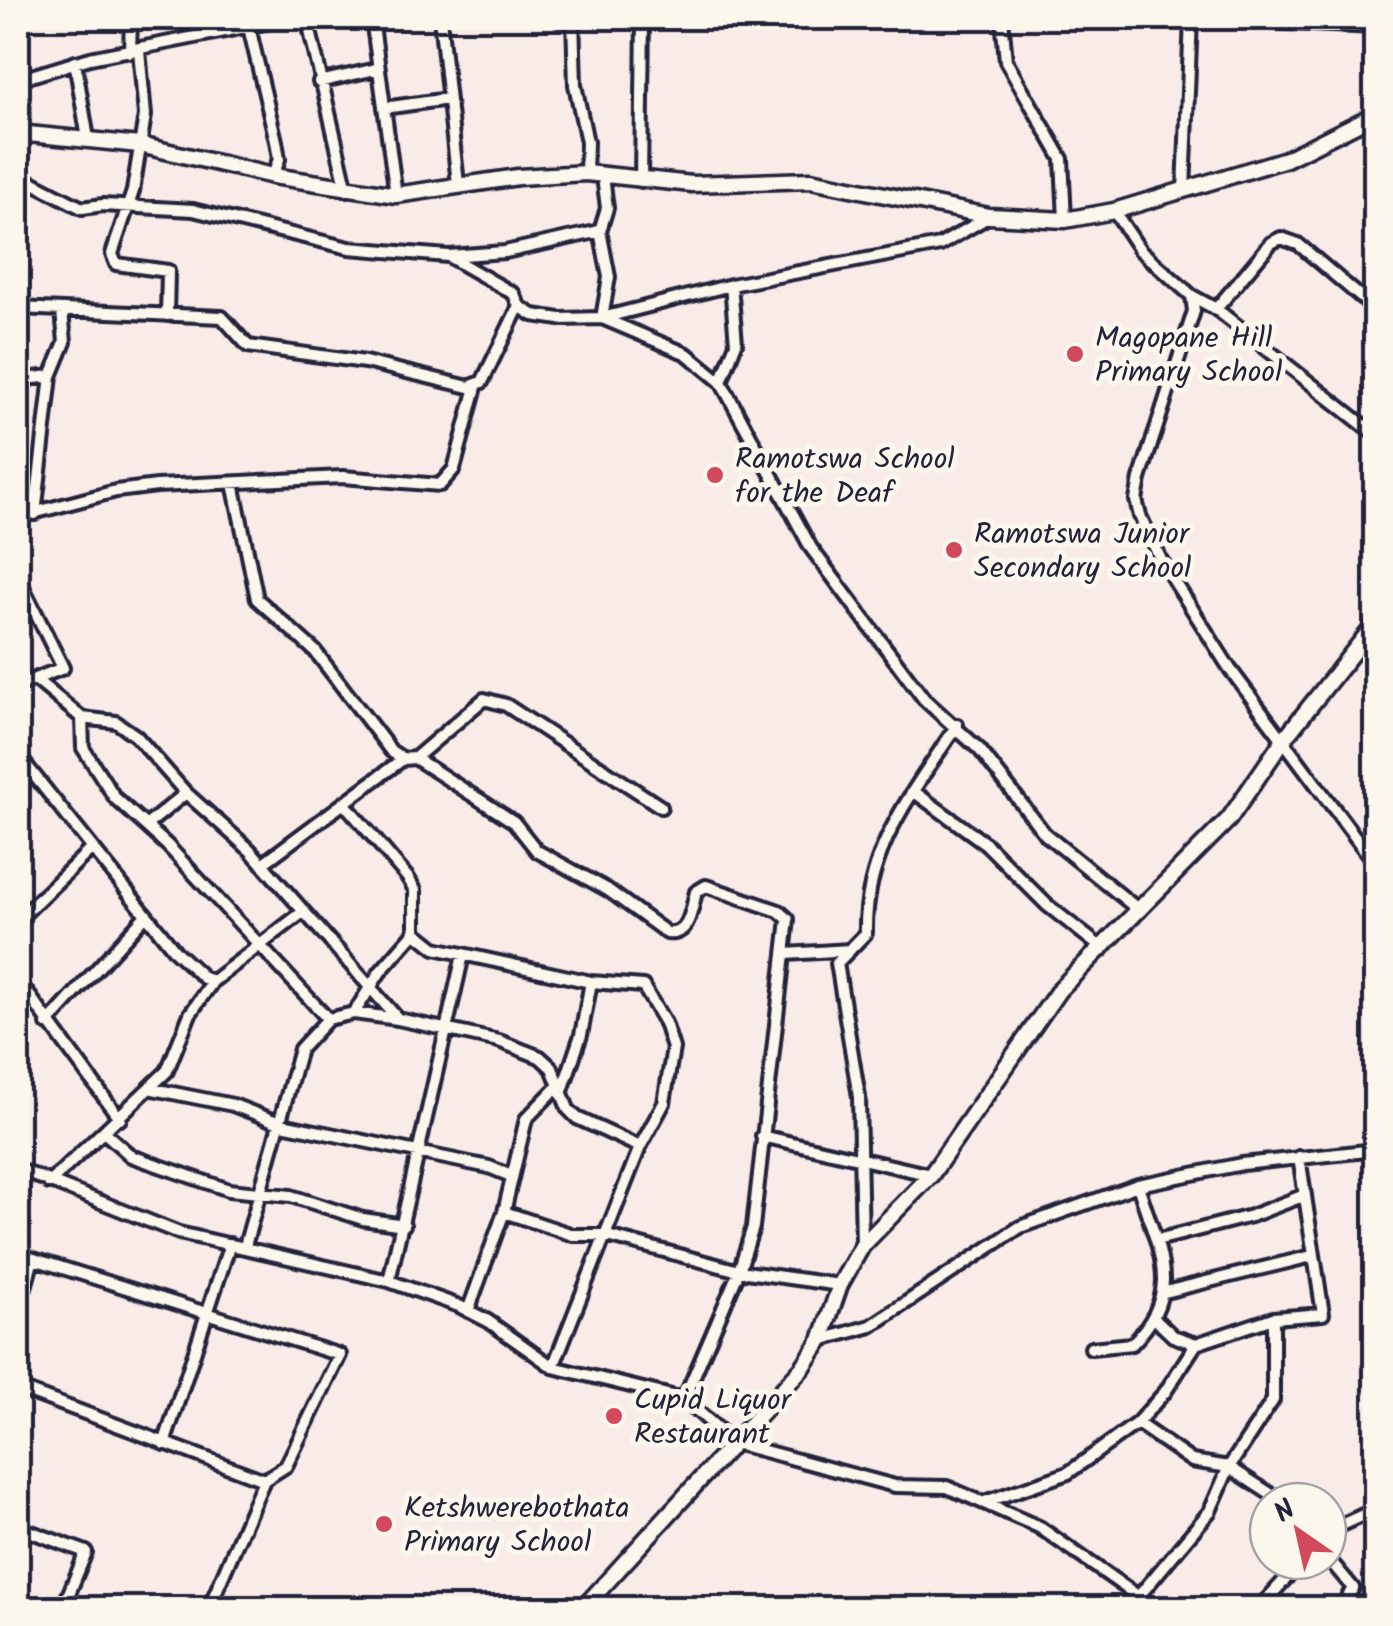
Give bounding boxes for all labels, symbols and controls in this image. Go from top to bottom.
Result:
place label: Magopane Hill Primary School [1095,315,1282,397]
marker: Magopane Hill Primary School [1064,343,1086,365]
place label: Ramotswa School for the Deaf [735,436,955,518]
marker: Ramotswa School for the Deaf [704,464,726,486]
place label: Ramotswa Junior Secondary School [974,511,1191,593]
marker: Ramotswa Junior Secondary School [943,539,965,561]
place label: Cupid Liquor Restaurant [634,1377,793,1459]
marker: Cupid Liquor Restaurant [603,1405,625,1427]
north arrow [1248,1481,1348,1581]
place label: Ketshwerebothata Primary School [404,1485,630,1567]
text: N [1266,1489,1306,1536]
marker: Ketshwerebothata Primary School [373,1513,395,1535]

